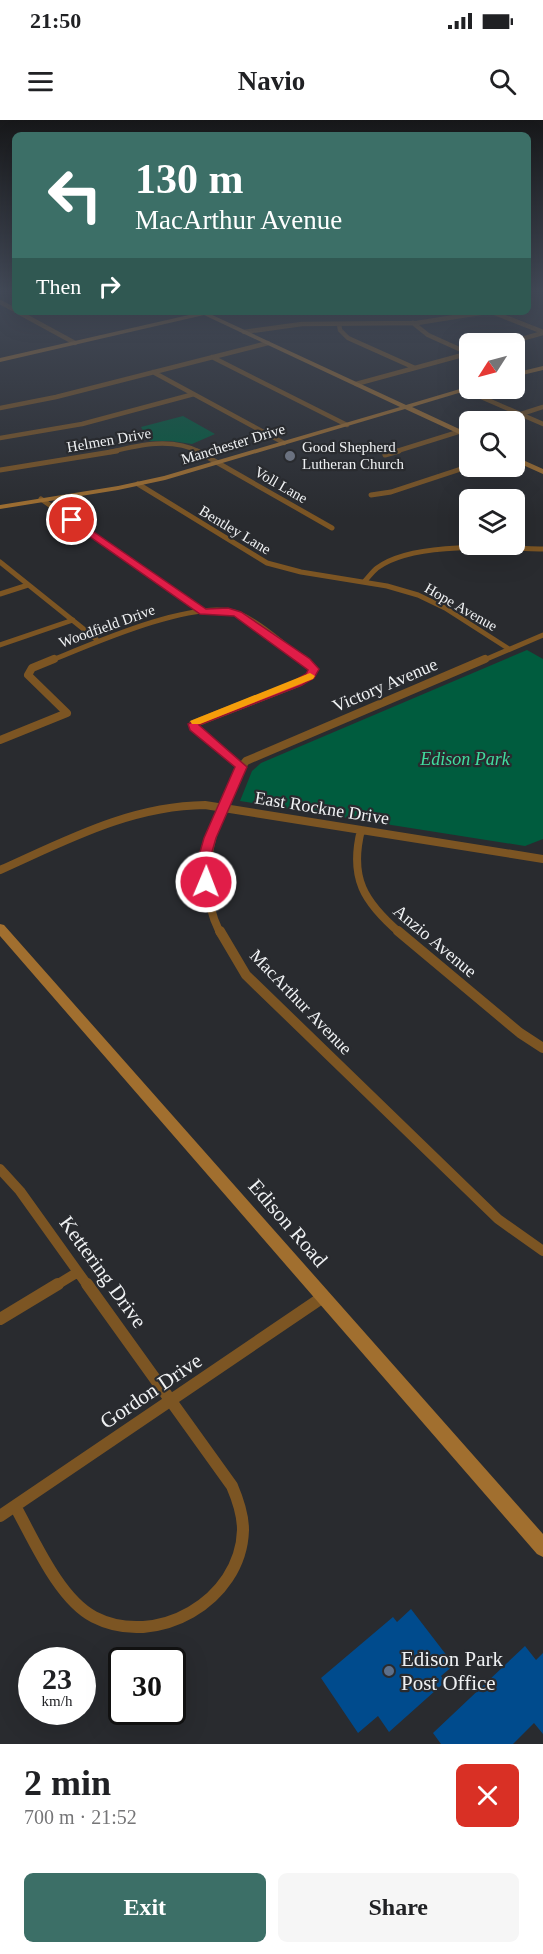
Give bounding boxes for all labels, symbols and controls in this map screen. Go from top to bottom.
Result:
text: 21:50 [30,8,81,33]
icon: menu [24,65,57,98]
icon: search [486,65,519,98]
text: Navio [238,66,305,96]
icon: left [36,156,114,234]
text: 130 m [135,156,244,202]
text: MacArthur Avenue [135,205,342,235]
icon: right [93,270,126,303]
text: Then [36,274,81,299]
north arrow [459,333,525,399]
map controls [459,333,525,555]
button: search [459,411,525,477]
street label: Manchester Drive [179,420,287,467]
street label: Helmen Drive [66,425,153,455]
place label: Good Shepherd Lutheran Church [302,439,405,472]
marker: Good Shepherd Lutheran Church [283,449,297,463]
street label: Voll Lane [252,463,311,507]
button: layers [459,489,525,555]
pin [46,494,97,545]
street label: Bentley Lane [196,502,274,558]
icon: arrive [55,503,88,536]
street label: Hope Avenue [422,580,500,634]
street label: Woodfield Drive [57,601,157,651]
street label: Victory Avenue [330,654,440,716]
park label: Edison Park [419,749,511,769]
street label: East Rockne Drive [253,787,391,829]
position arrow [174,850,238,914]
street label: Anzio Avenue [389,901,481,981]
street label: MacArthur Avenue [246,945,356,1059]
street label: Edison Road [244,1174,333,1272]
street label: Kettering Drive [54,1211,152,1333]
street label: Gordon Drive [96,1348,206,1434]
speed limit sign: 30 [108,1647,186,1725]
place label: Edison Park Post Office [401,1647,504,1695]
text: 23 [42,1662,72,1695]
marker: Edison Park Post Office [382,1664,396,1678]
text: km/h [42,1693,72,1709]
text: 2 min [24,1763,111,1803]
button: close [456,1764,519,1827]
text: 700 m · 21:52 [24,1806,137,1828]
button: Exit [24,1873,266,1942]
button: Share [278,1873,519,1942]

